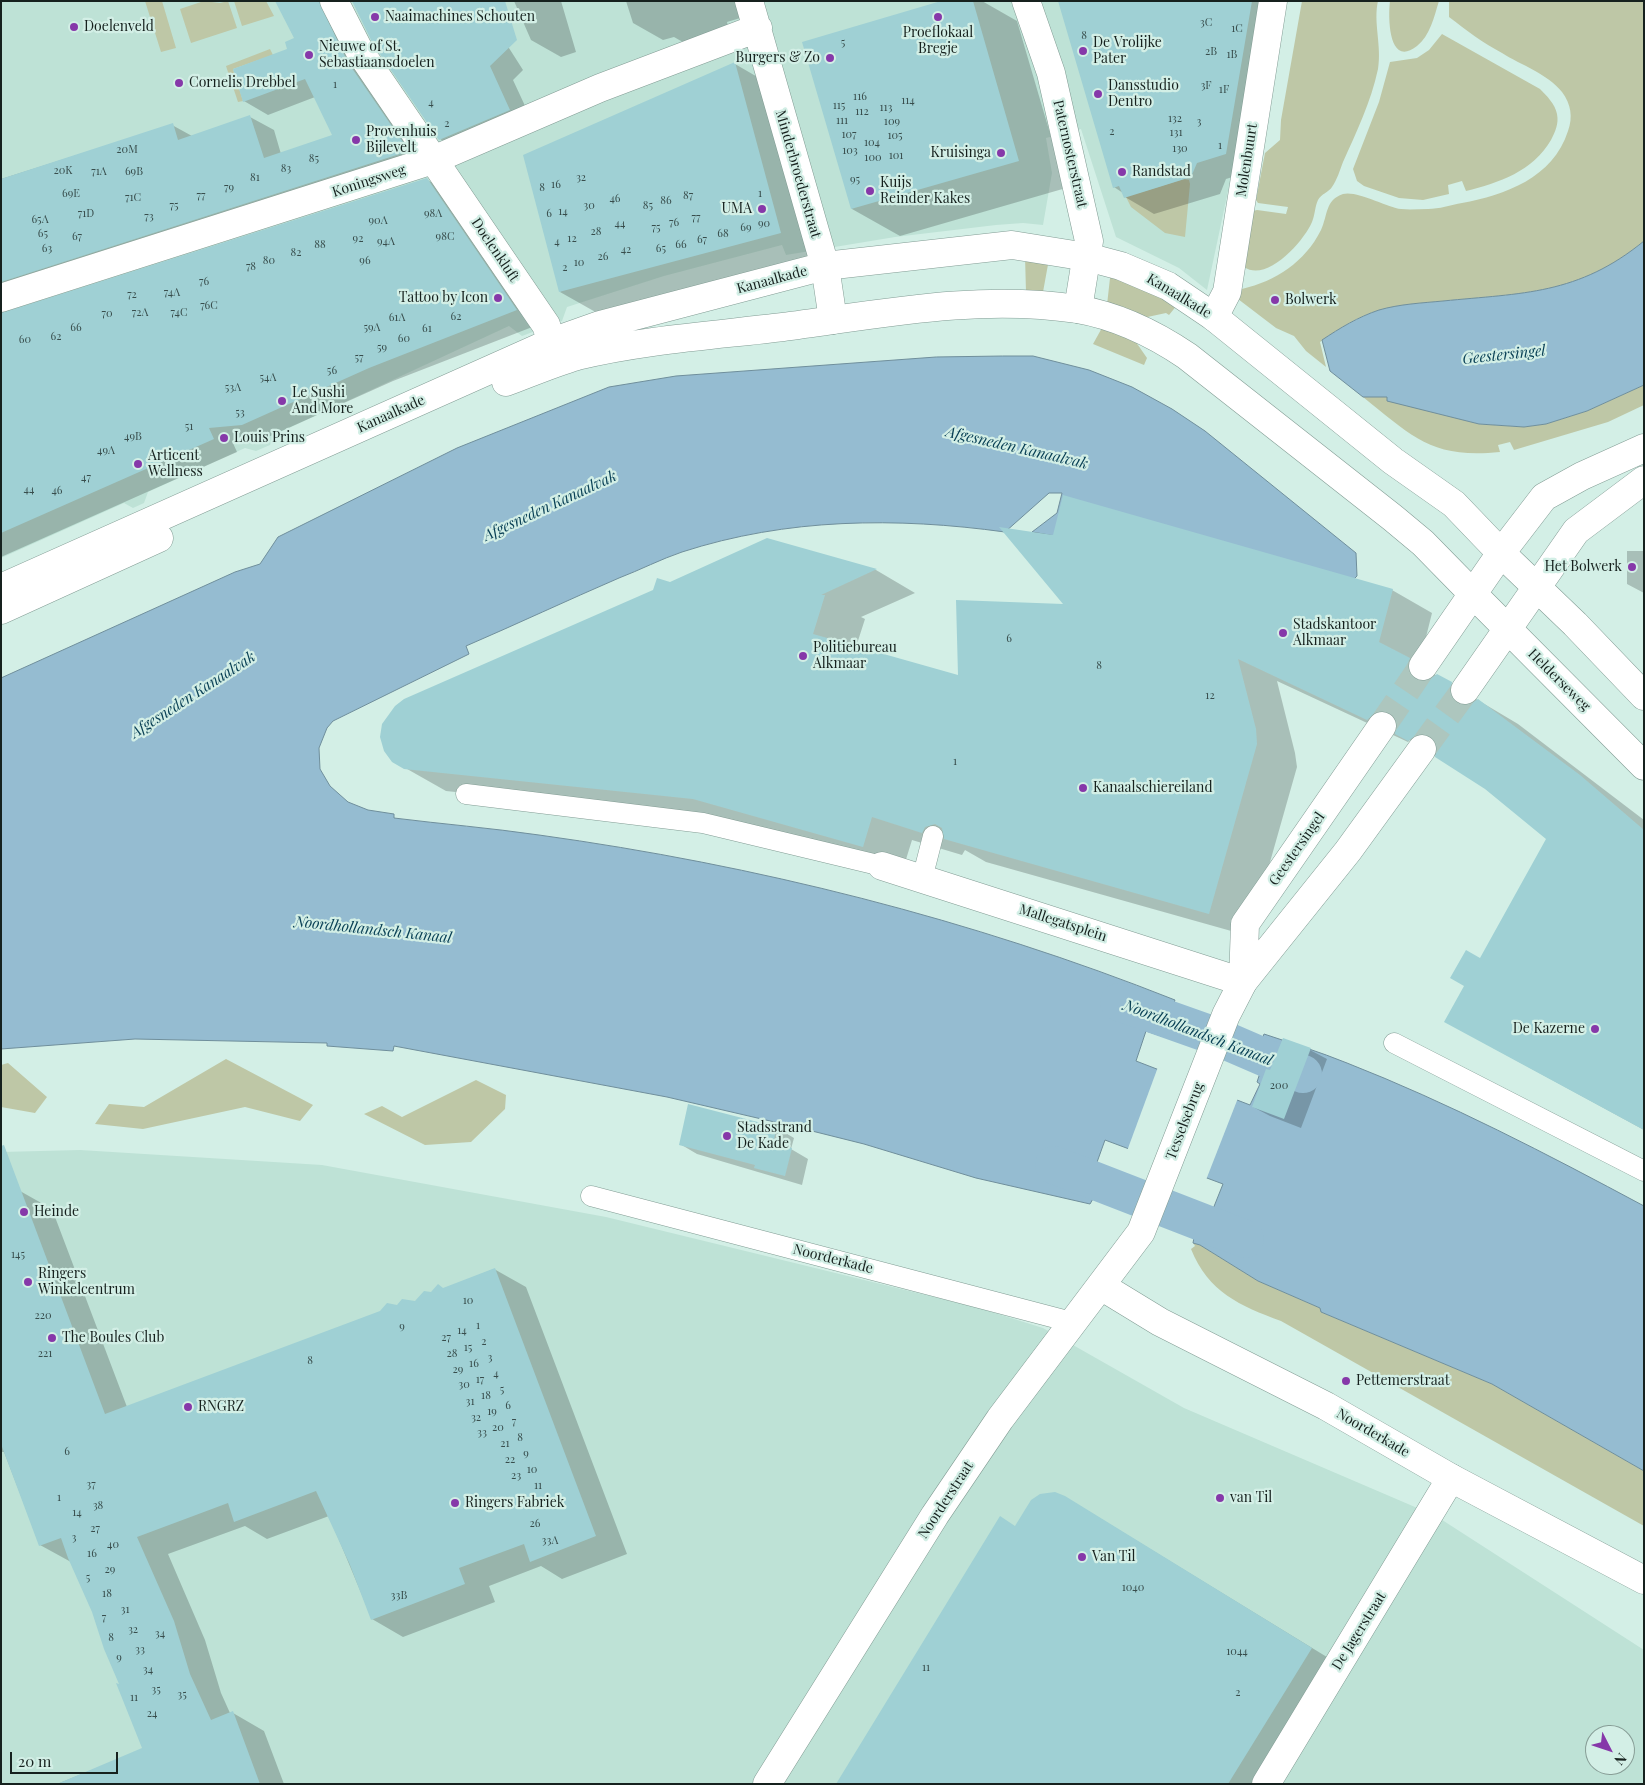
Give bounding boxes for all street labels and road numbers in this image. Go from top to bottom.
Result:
street label: Paternosterstraat [1049,98,1091,210]
street label: Minderbroederstraat [772,108,824,240]
street label: Molenbuurt [1233,122,1261,198]
street label: Koningsweg [330,161,408,201]
street label: Doelenkluft [468,215,522,285]
street label: Kanaalkade [735,263,809,297]
street label: Kanaalkade [1144,270,1214,322]
street label: Kanaalkade [355,392,427,436]
street label: Helderseweg [1524,645,1594,715]
street label: Geestersingel [1266,809,1328,889]
street label: Mallegatsplein [1017,901,1109,945]
street label: Tesselsebrug [1163,1080,1207,1162]
street label: Noorderkade [791,1241,875,1277]
street label: Noorderkade [1333,1405,1413,1461]
street label: Noorderstraat [915,1458,977,1542]
street label: De Jagerstraat [1328,1589,1390,1673]

